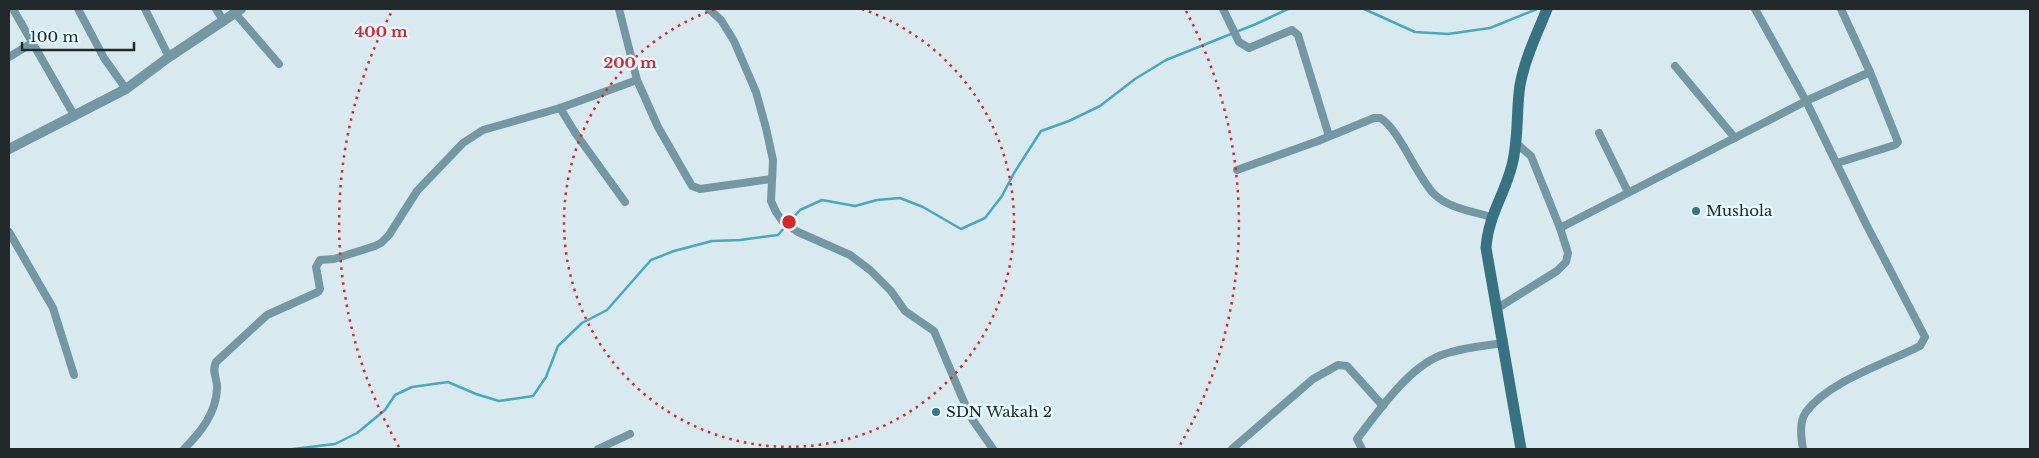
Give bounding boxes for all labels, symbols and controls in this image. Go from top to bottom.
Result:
scale bar [22,20,135,52]
text: 400 m [354,22,408,41]
text: 100 m [30,27,79,46]
text: 200 m [604,53,657,72]
place label: Mushola [1706,201,1773,220]
marker: Mushola [1690,205,1702,217]
centre of rings [780,213,798,231]
place label: SDN Wakah 2 [946,402,1052,421]
marker: SDN Wakah 2 [930,406,942,418]

